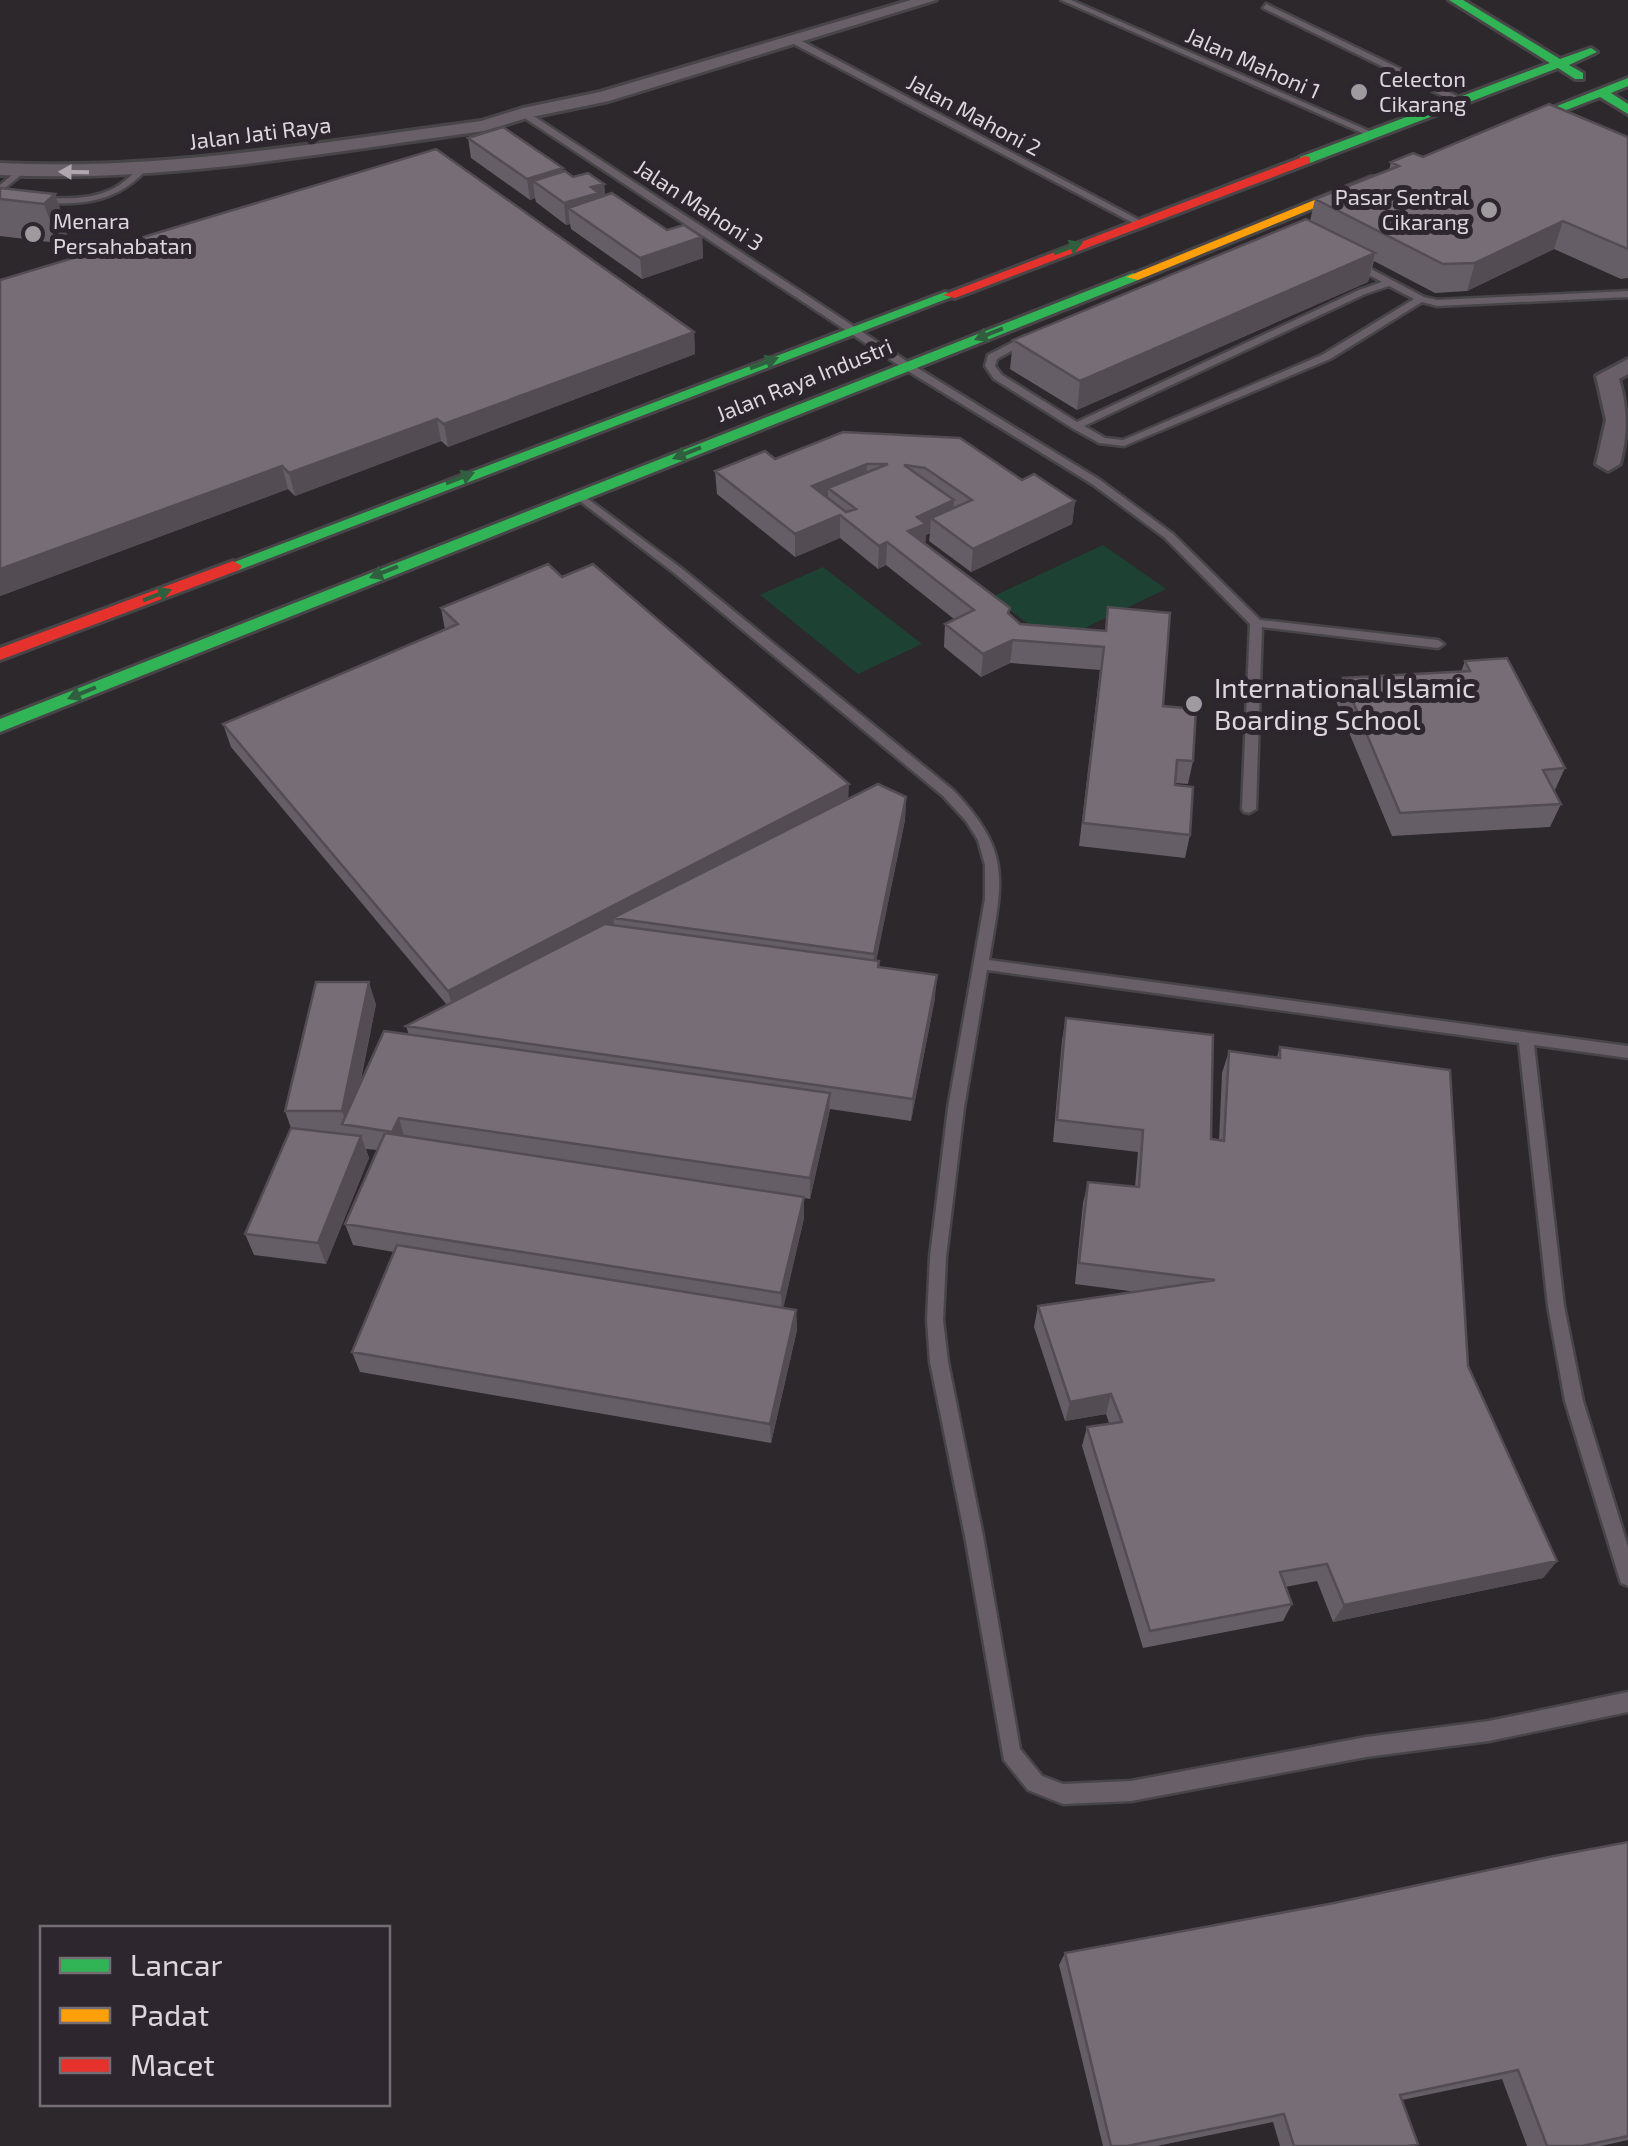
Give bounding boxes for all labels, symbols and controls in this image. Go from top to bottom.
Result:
street label: Jalan Mahoni 1 [1182,21,1325,103]
place label: Celecton Cikarang [1379,65,1466,116]
street label: Jalan Mahoni 2 [903,68,1046,160]
marker: Celecton Cikarang [1348,81,1370,103]
street label: Jalan Jati Raya [187,110,332,154]
street label: Jalan Mahoni 3 [630,153,769,255]
one-way arrow [58,164,90,180]
place label: Pasar Sentral Cikarang [1335,183,1469,234]
marker: Pasar Sentral Cikarang [1478,199,1500,221]
place label: Menara Persahabatan [53,207,192,258]
marker: Menara Persahabatan [22,223,44,245]
one-way arrow [1053,240,1083,256]
one-way arrow [973,326,1003,342]
street label: Jalan Raya Industri [712,332,895,426]
one-way arrow [749,355,779,370]
one-way arrow [671,446,701,462]
one-way arrow [445,470,475,485]
one-way arrow [369,565,399,581]
one-way arrow [142,587,172,603]
place label: International Islamic Boarding School [1214,670,1476,736]
one-way arrow [67,686,97,702]
marker: International Islamic Boarding School [1183,693,1205,715]
legend [40,1926,390,2106]
text: Lancar [130,1946,223,1982]
text: Padat [130,1996,209,2032]
text: Macet [130,2046,215,2082]

